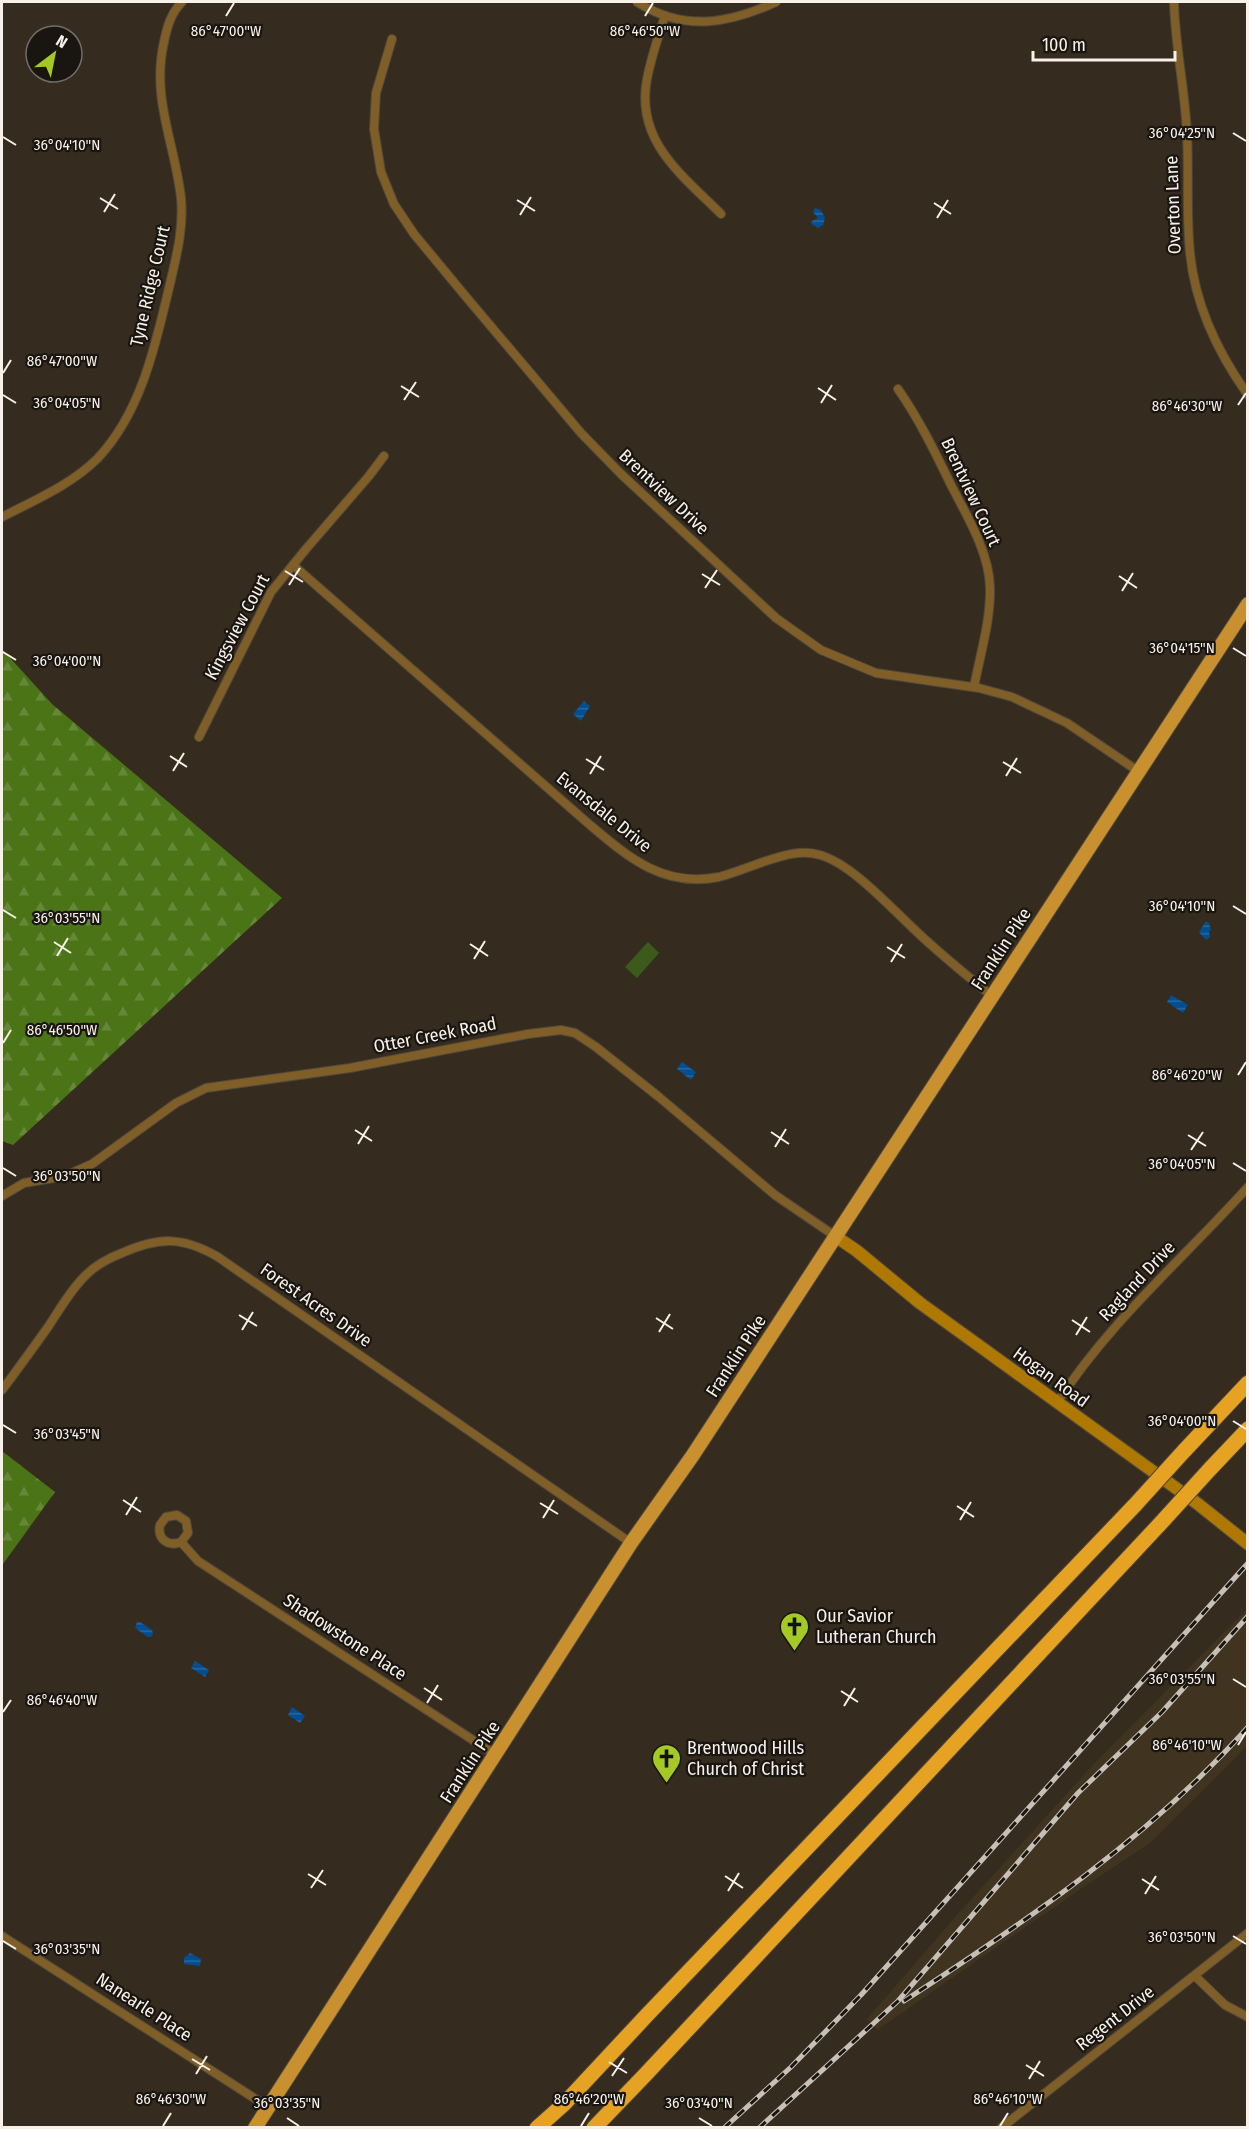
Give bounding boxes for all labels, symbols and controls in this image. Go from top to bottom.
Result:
text: 86°47'00"W [191,22,261,40]
text: 86°46'50"W [610,22,680,40]
north arrow [24,24,84,84]
scale bar [1033,24,1176,62]
text: N [53,31,71,52]
text: 100 m [1042,34,1086,56]
text: 36°04'25"N [1149,124,1215,142]
text: 36°04'10"N [34,136,100,154]
street label: Overton Lane [1160,155,1186,254]
street label: Tyne Ridge Court [125,223,175,349]
text: 86°47'00"W [27,352,97,370]
text: 36°04'05"N [33,394,101,412]
text: 86°46'30"W [1152,397,1222,415]
street label: Brentview Court [936,434,1006,550]
street label: Brentview Drive [614,445,714,539]
street label: Kingsview Court [200,570,274,684]
text: 36°04'15"N [1149,639,1215,657]
text: 36°04'00"N [33,652,101,670]
street label: Evansdale Drive [552,767,656,857]
text: 36°04'10"N [1149,897,1215,915]
street label: Franklin Pike [966,904,1036,994]
text: 36°03'55"N [34,909,100,927]
street label: Otter Creek Road [372,1012,498,1058]
text: 86°46'50"W [27,1021,97,1039]
text: 86°46'20"W [1152,1066,1222,1084]
text: 36°04'05"N [1148,1155,1216,1173]
text: 36°03'50"N [33,1167,101,1185]
street label: Ragland Drive [1094,1236,1180,1326]
street label: Forest Acres Drive [256,1258,376,1352]
street label: Franklin Pike [701,1311,771,1401]
street label: Hogan Road [1009,1342,1093,1412]
text: 36°04'00"N [1148,1412,1216,1430]
text: 36°03'45"N [34,1425,100,1443]
street label: Shadowstone Place [279,1589,411,1685]
place label: Our Savior Lutheran Church [816,1605,936,1648]
church icon: Our Savior Lutheran Church [779,1610,811,1652]
text: 36°03'55"N [1149,1670,1215,1688]
text: 86°46'40"W [27,1691,97,1709]
street label: Franklin Pike [435,1717,505,1807]
text: 86°46'10"W [1152,1736,1222,1754]
place label: Brentwood Hills Church of Christ [687,1737,804,1780]
church icon: Brentwood Hills Church of Christ [650,1742,682,1784]
text: 36°03'50"N [1148,1928,1216,1946]
text: 36°03'35"N [34,1940,100,1958]
street label: Nanearle Place [92,1968,196,2046]
street label: Regent Drive [1071,1981,1159,2055]
text: 86°46'30"W [136,2090,206,2108]
text: 86°46'20"W [554,2090,624,2108]
text: 86°46'10"W [973,2090,1043,2108]
text: 36°03'35"N [254,2094,320,2112]
text: 36°03'40"N [665,2094,733,2112]

